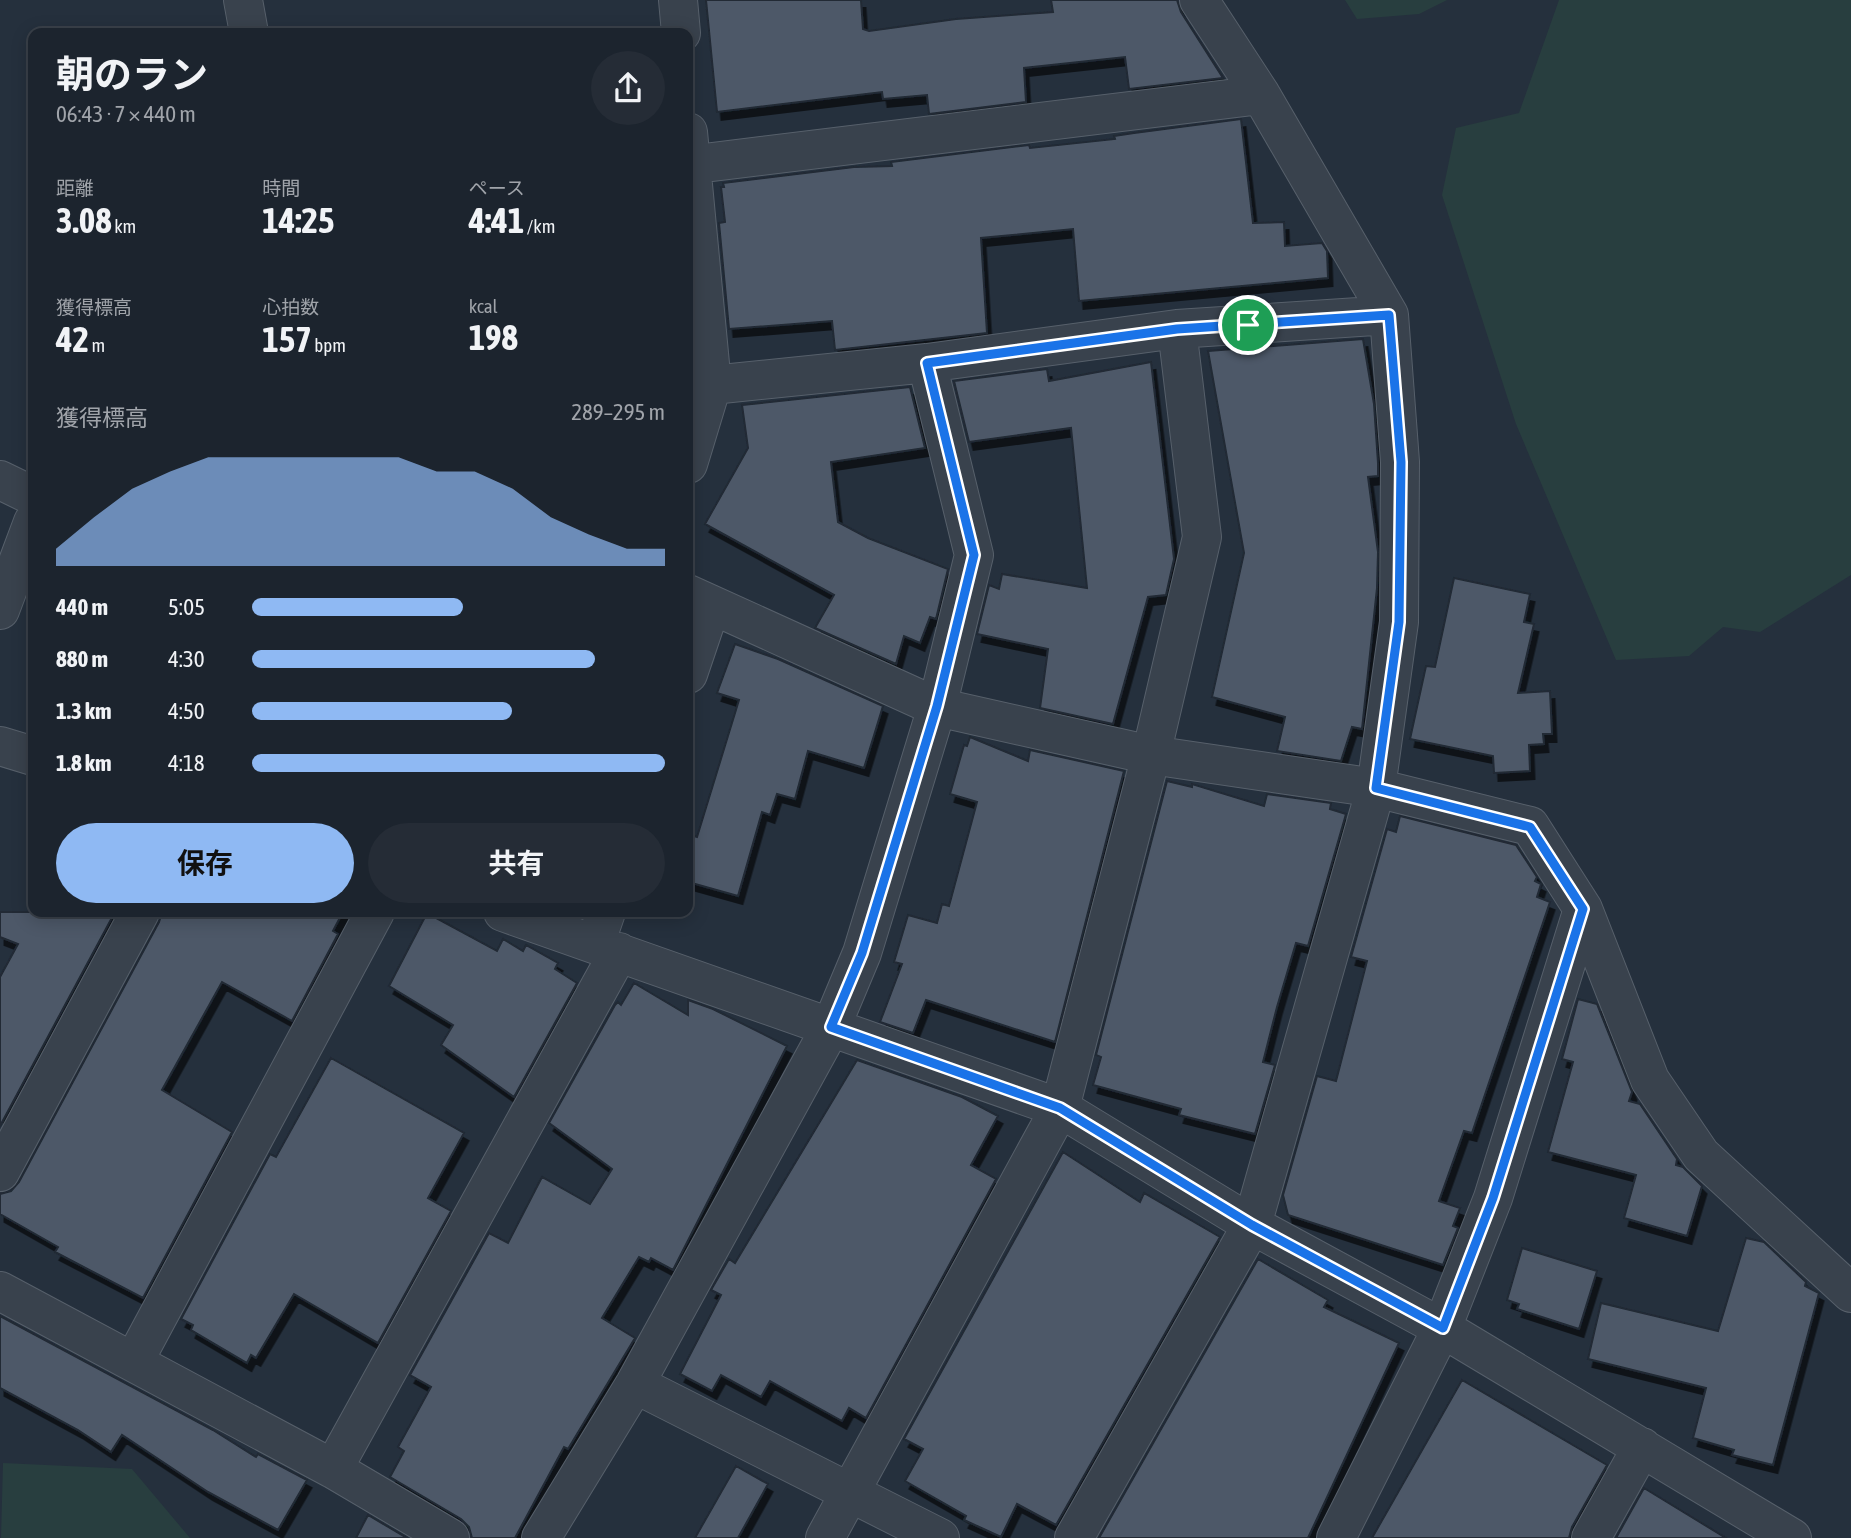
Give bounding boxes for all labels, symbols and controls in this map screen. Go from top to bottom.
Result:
button: share [591,51,665,125]
text: 朝のラン [56,53,208,96]
text: 06:43 · 7 × 440 m [56,101,196,127]
text: 距離 [56,177,94,199]
text: 時間 [262,177,300,199]
text: ペース [469,177,525,199]
text: 3.08 [56,200,112,240]
text: 14:25 [262,200,334,240]
text: 4:41 [469,200,524,240]
text: km [112,215,136,237]
text: /km [524,215,555,237]
text: kcal [469,295,498,317]
pin [1218,295,1278,355]
text: 獲得標高 [56,296,132,318]
text: 心拍数 [262,296,319,318]
icon: arrive [1229,306,1267,344]
text: 198 [469,317,518,357]
text: 42 [56,319,89,359]
text: 157 [262,319,312,359]
text: m [89,334,105,356]
text: bpm [312,334,346,356]
text: 289–295 m [571,399,665,425]
text: 獲得標高 [56,405,148,431]
text: 440 m [56,594,108,620]
text: 5:05 [168,594,205,620]
text: 880 m [56,646,108,672]
text: 4:30 [168,646,205,672]
text: 1.3 km [56,698,112,724]
text: 4:50 [168,698,205,724]
text: 1.8 km [56,750,112,776]
text: 4:18 [168,750,205,776]
button: 保存 [56,823,354,903]
button: 共有 [368,823,665,903]

